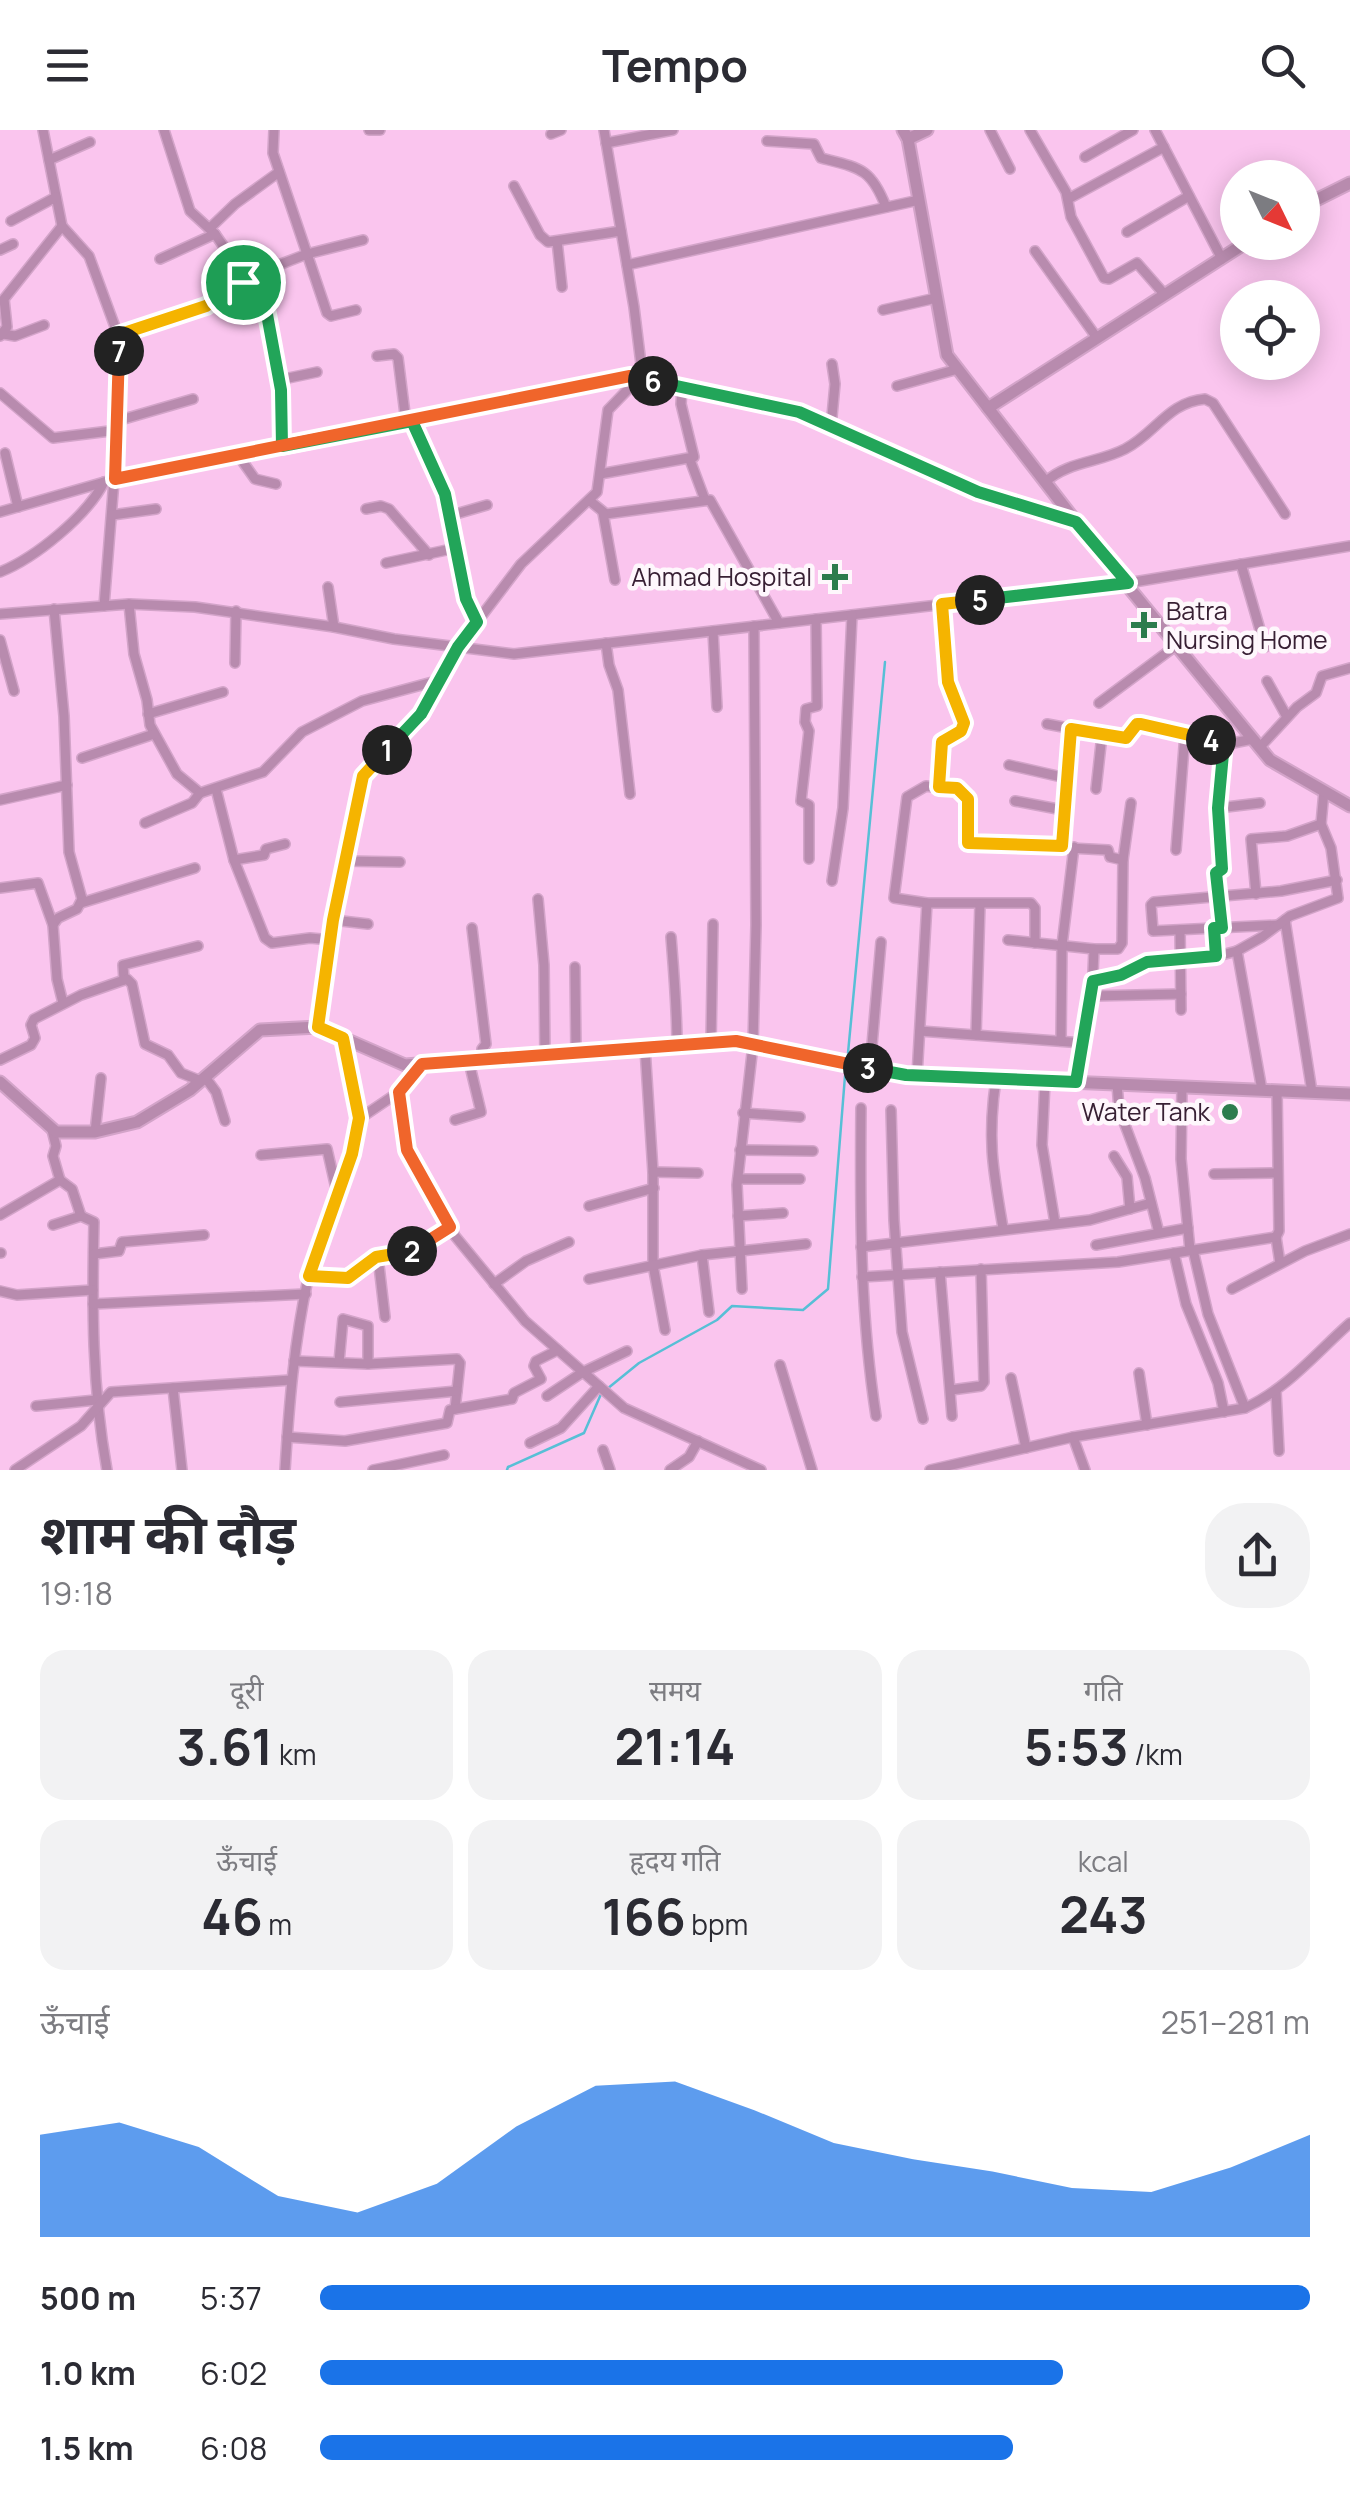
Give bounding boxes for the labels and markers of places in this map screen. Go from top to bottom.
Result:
pin [201,240,286,325]
pin: 7 [94,326,144,376]
pin: 6 [628,356,678,406]
place label: Ahmad Hospital [631,559,812,594]
marker: Ahmad Hospital [822,564,848,590]
pin: 5 [955,575,1005,625]
place label: Batra Nursing Home [1166,593,1328,657]
marker: Batra Nursing Home [1131,612,1157,638]
pin: 4 [1186,715,1236,765]
pin: 1 [362,725,412,775]
pin: 3 [843,1043,893,1093]
place label: Water Tank [1081,1094,1211,1129]
marker: Water Tank [1219,1101,1241,1123]
pin: 2 [387,1226,437,1276]

